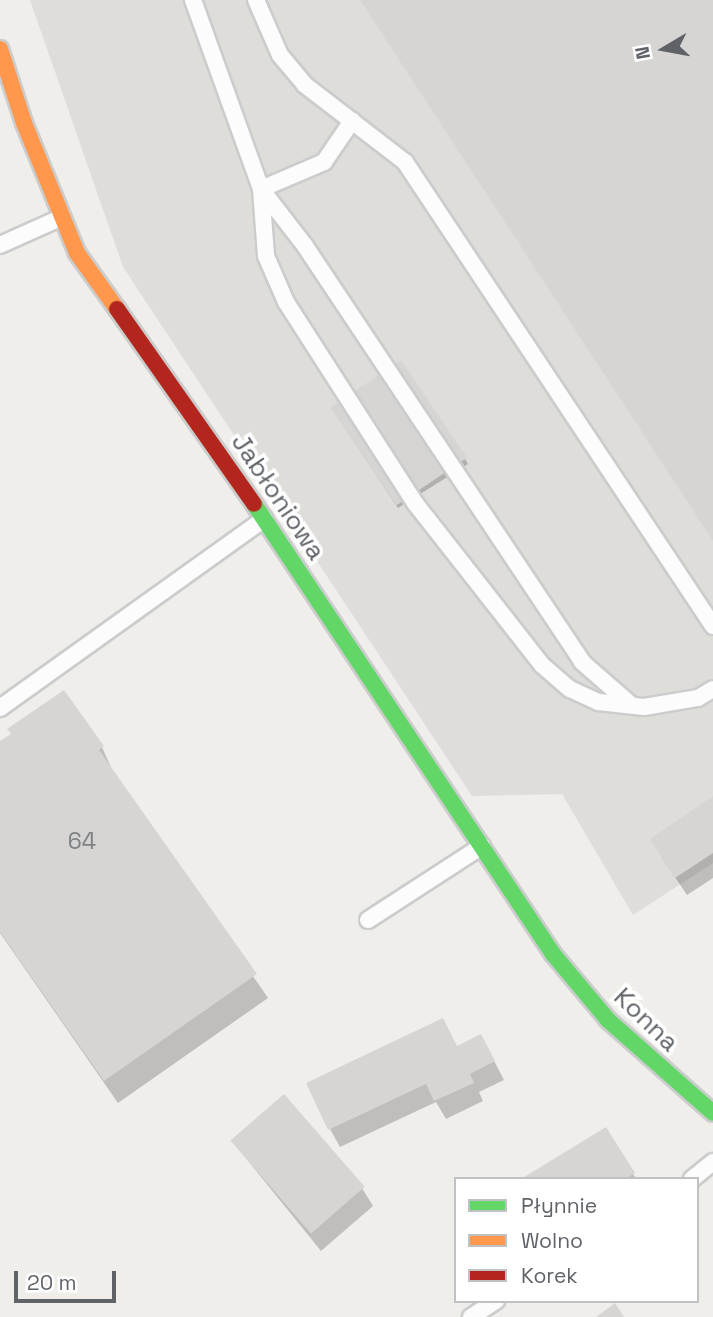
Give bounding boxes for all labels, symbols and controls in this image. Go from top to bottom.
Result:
north arrow [629,14,699,84]
text: N [629,44,656,61]
street label: Jabłoniowa [224,428,332,566]
house number: 64 [68,827,96,855]
street label: Konna [607,982,685,1058]
legend [454,1177,699,1303]
text: Płynnie [521,1192,597,1219]
text: Wolno [521,1227,583,1254]
scale bar [18,1258,119,1302]
text: Korek [521,1262,578,1289]
text: 20 m [27,1269,77,1296]

